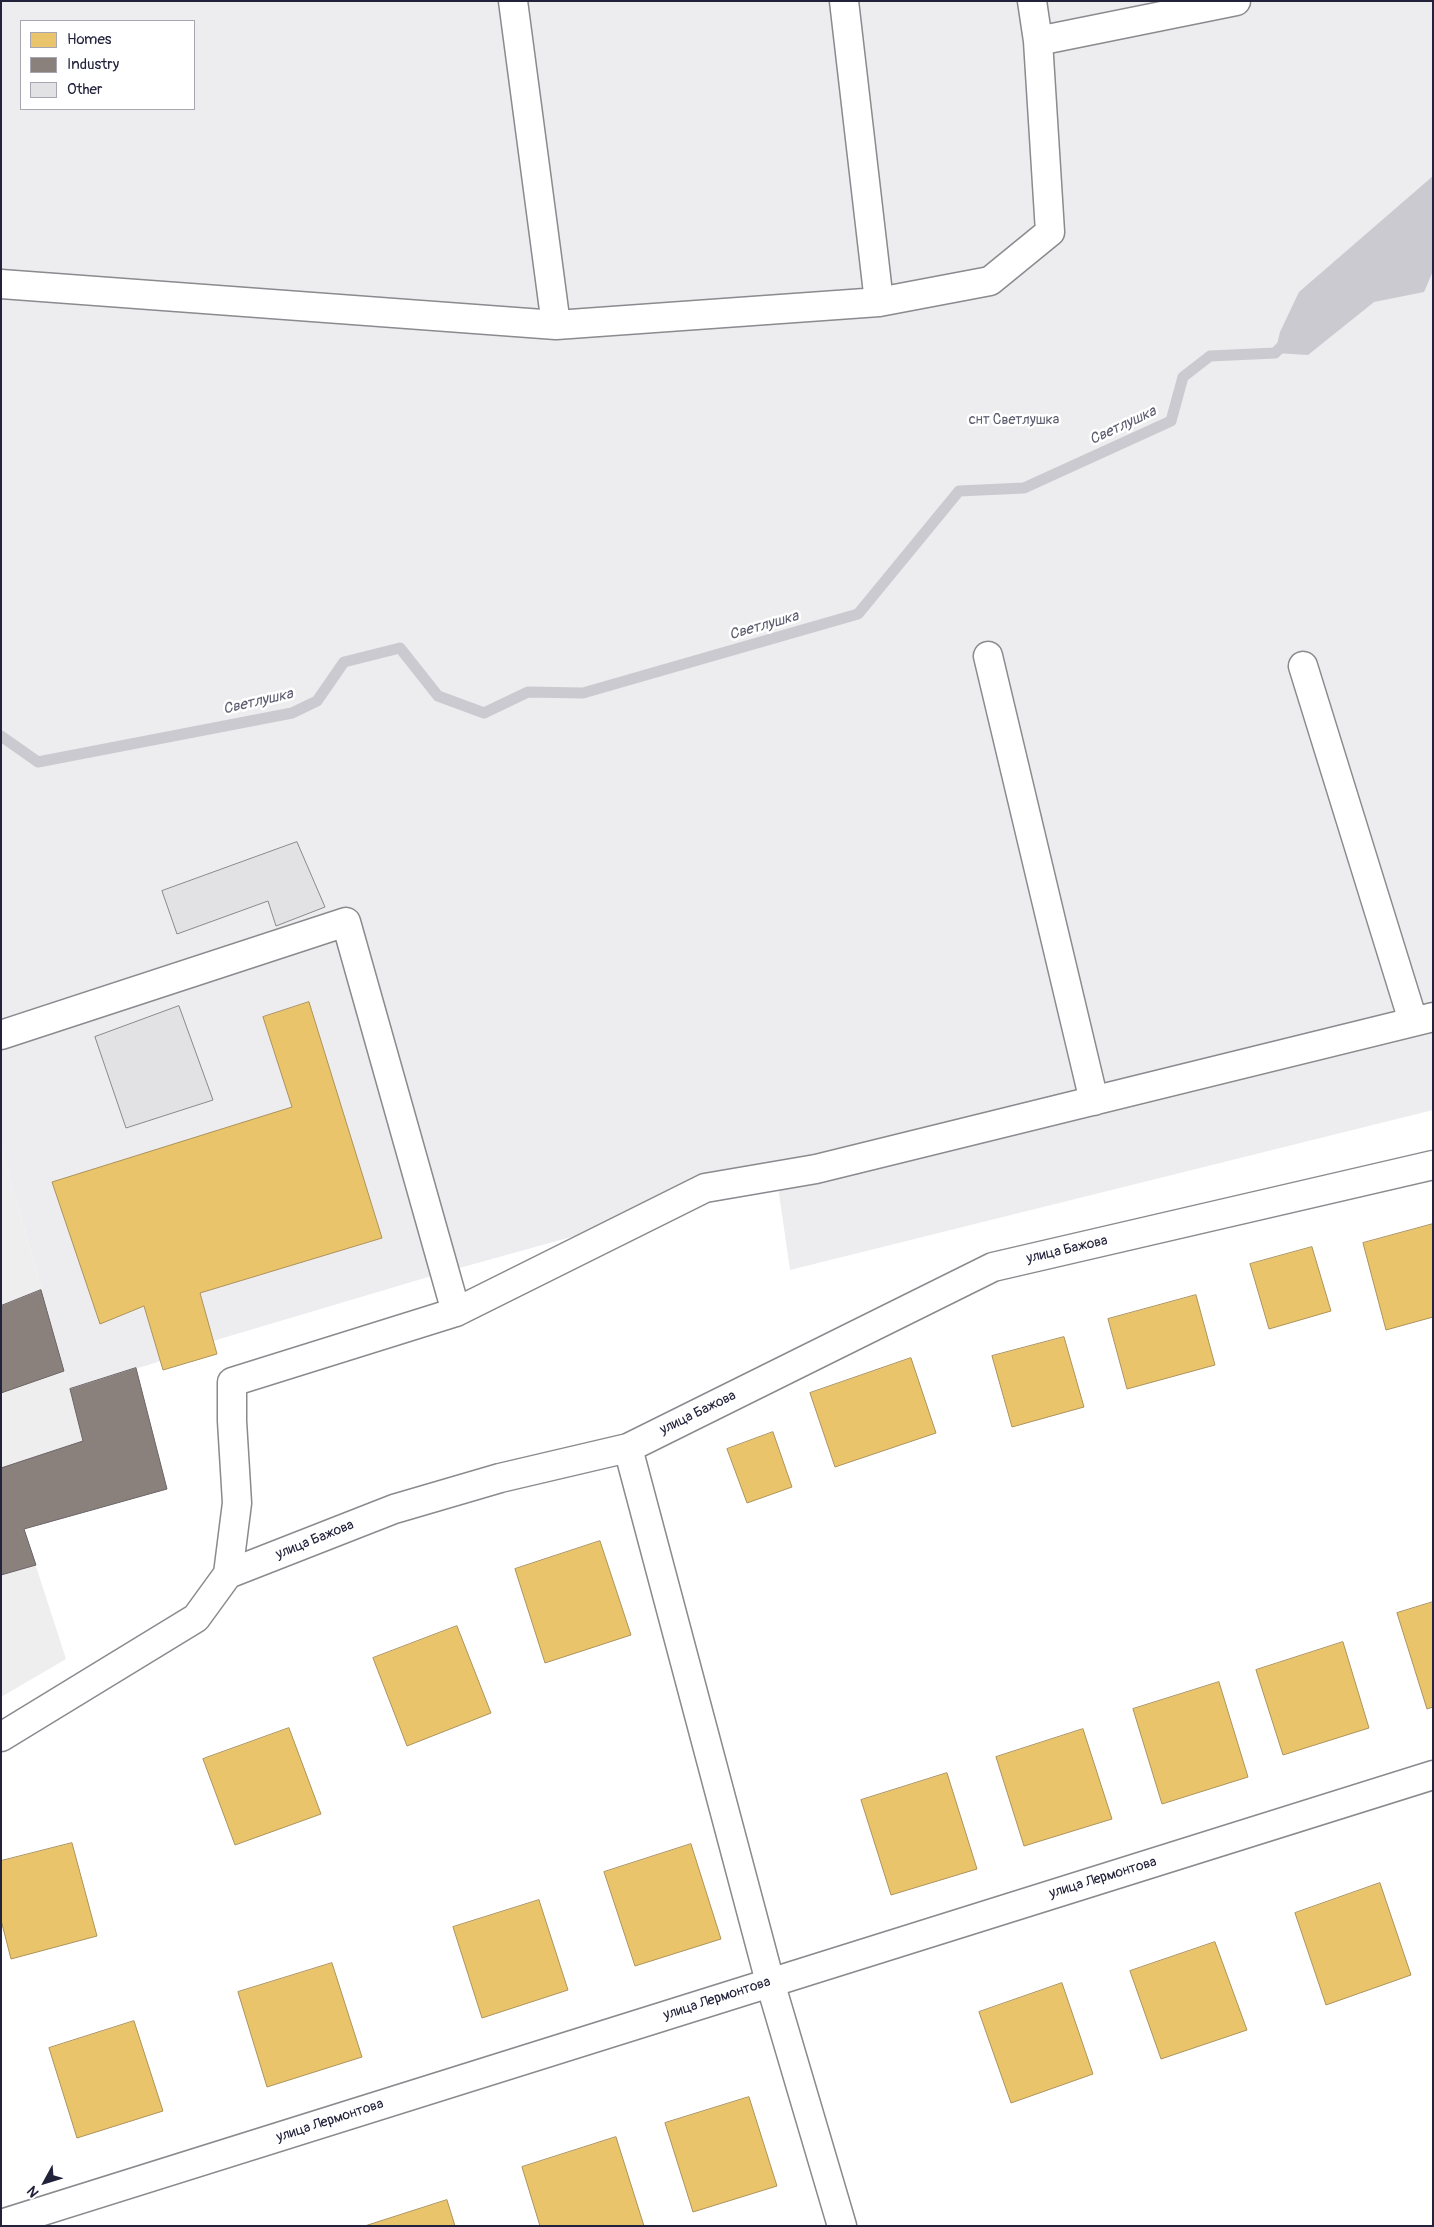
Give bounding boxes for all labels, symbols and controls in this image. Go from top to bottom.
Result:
legend [20,20,195,110]
text: Homes [67,30,112,49]
text: Industry [67,55,119,74]
text: Other [67,80,102,99]
water label: Светлушка [1087,403,1159,449]
park label: снт Светлушка [969,412,1059,428]
water label: Светлушка [727,608,801,644]
water label: Светлушка [221,685,295,719]
street label: улица Бажова [1025,1233,1109,1267]
street label: улица Бажова [657,1387,739,1439]
street label: улица Бажова [274,1517,356,1563]
street label: улица Лермонтова [1047,1854,1159,1902]
street label: улица Лермонтова [661,1974,773,2024]
street label: улица Лермонтова [274,2096,386,2146]
north arrow [20,2157,70,2207]
text: N [23,2183,43,2201]

